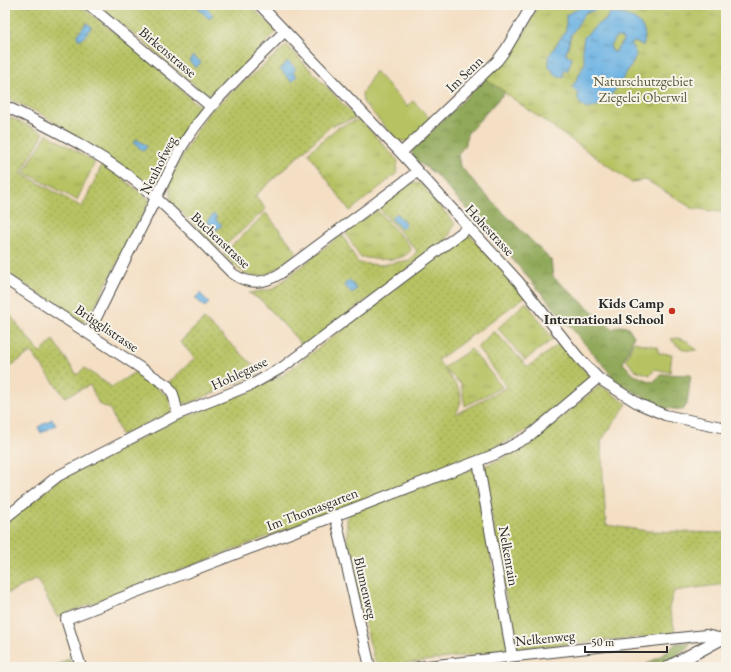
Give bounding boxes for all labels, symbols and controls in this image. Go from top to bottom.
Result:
street label: Birkenstrasse [136,23,201,82]
street label: Im Senn [441,51,487,96]
park label: Naturschutzgebiet Ziegelei Oberwil [593,72,693,106]
street label: Neuhofweg [136,132,181,197]
street label: Hohestrasse [461,200,519,260]
street label: Buchenstrasse [187,208,255,273]
place label: Kids Camp International School [544,294,664,328]
street label: Brügglistrasse [72,300,143,356]
marker: Kids Camp International School [667,306,677,316]
street label: Hohlegasse [208,352,271,394]
street label: Im Thomasgarten [264,483,361,535]
street label: Nelkenrain [495,525,523,588]
street label: Blumenweg [350,555,382,622]
street label: Nelkenweg [514,626,577,650]
scale bar [585,628,667,654]
text: 50 m [591,634,615,650]

